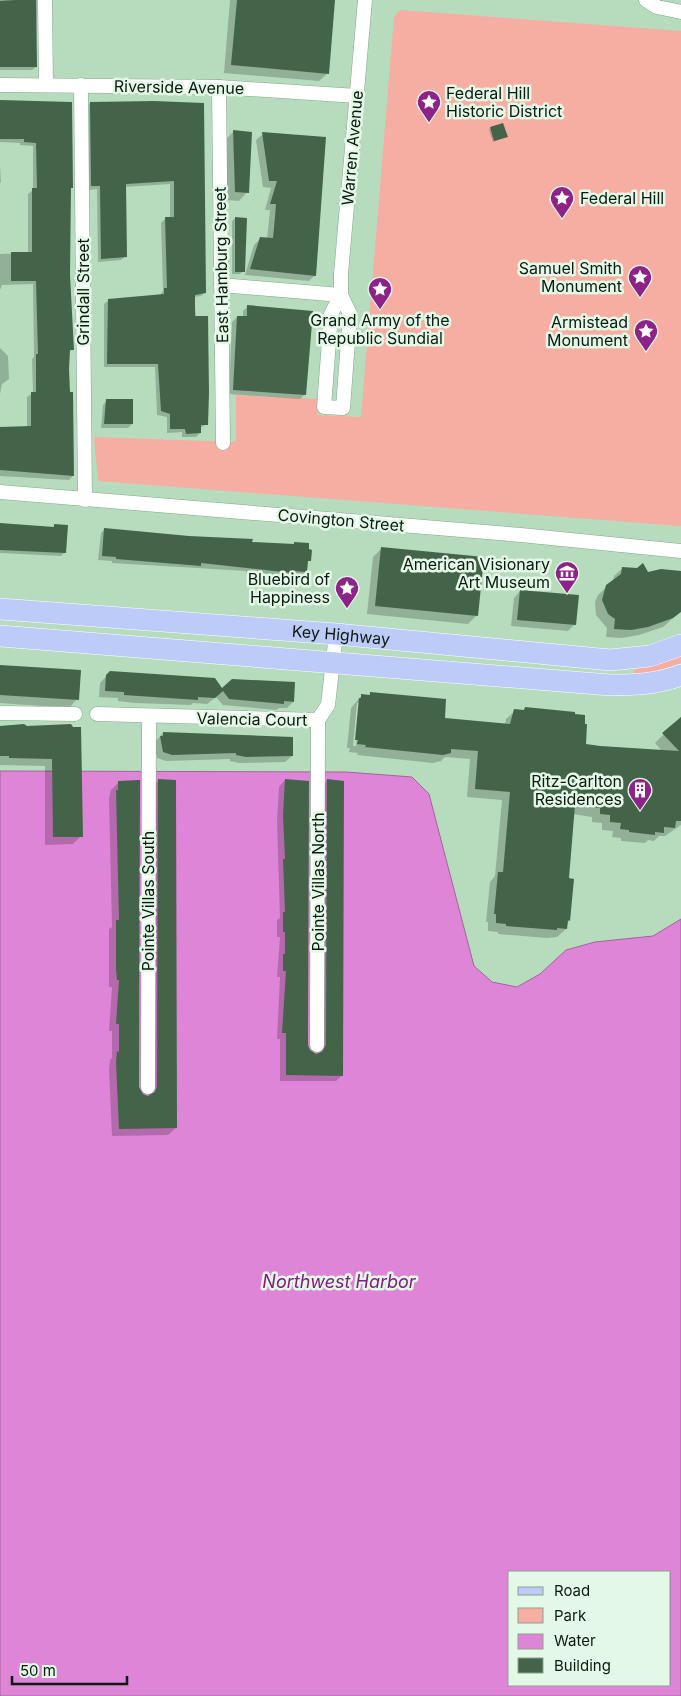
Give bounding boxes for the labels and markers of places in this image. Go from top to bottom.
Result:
place label: Federal Hill Historic District [446,83,562,121]
place icon: Federal Hill Historic District [416,89,442,123]
place icon: Federal Hill [549,185,575,219]
place label: Federal Hill [580,188,664,208]
place label: Samuel Smith Monument [519,258,622,296]
place icon: Samuel Smith Monument [627,264,653,298]
place icon: Grand Army of the Republic Sundial [367,276,393,310]
place label: Grand Army of the Republic Sundial [310,310,450,348]
place label: Armistead Monument [547,312,628,350]
place icon: Armistead Monument [633,318,659,352]
place label: American Visionary Art Museum [403,554,550,592]
museum icon: American Visionary Art Museum [554,560,580,594]
place label: Bluebird of Happiness [248,569,330,607]
place icon: Bluebird of Happiness [334,575,360,609]
place label: Ritz-Carlton Residences [531,771,622,809]
building icon: Ritz-Carlton Residences [627,777,653,811]

